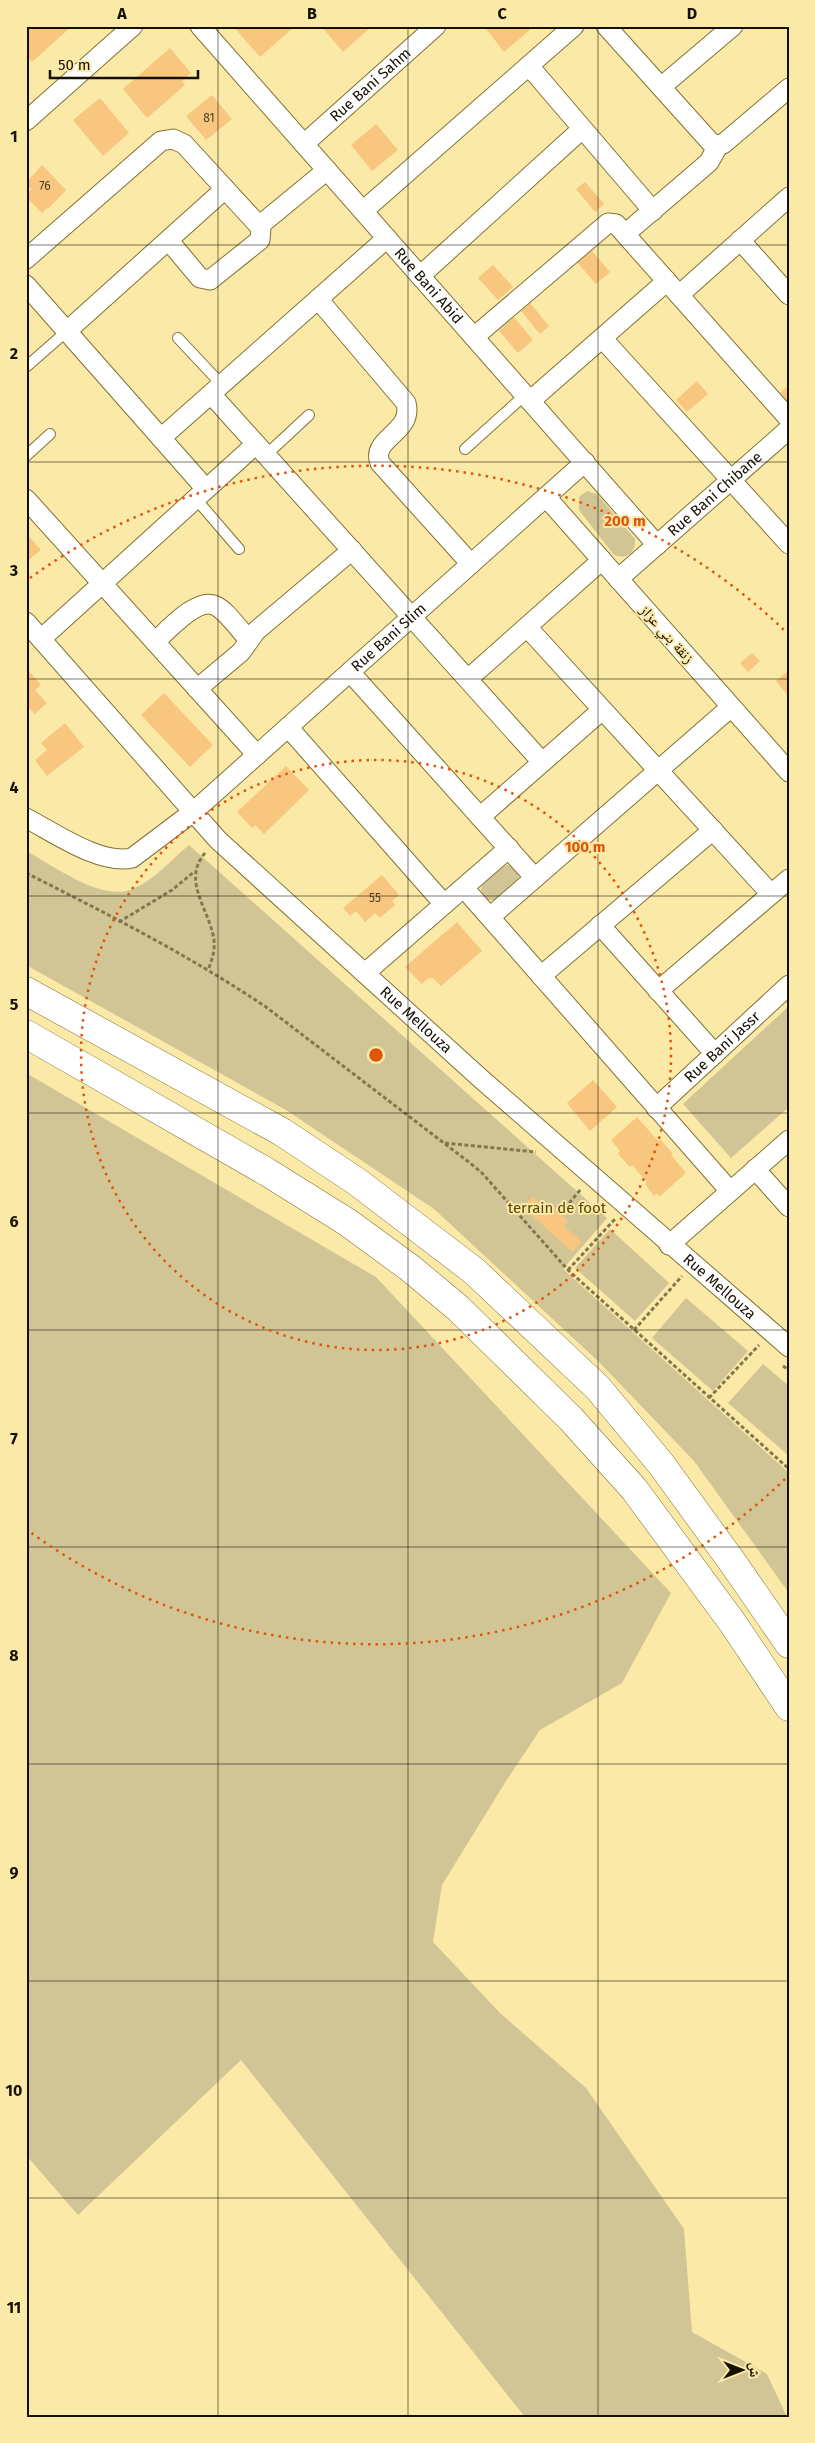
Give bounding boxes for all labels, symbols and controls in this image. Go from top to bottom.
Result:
text: A [116,4,127,23]
text: B [307,4,317,23]
text: C [497,4,507,23]
text: D [687,4,697,23]
street label: Rue Bani Sahm [326,44,414,125]
scale bar [50,48,198,80]
text: 50 m [58,56,91,74]
house number: 81 [203,111,215,125]
text: 1 [10,127,18,146]
house number: 76 [39,179,51,193]
street label: Rue Bani Abid [390,244,467,327]
text: 2 [10,344,18,363]
street label: Rue Bani Chibane [664,448,766,540]
text: 200 m [604,512,646,530]
text: 3 [9,561,18,580]
street label: Rue Bani Slim [348,599,430,675]
street label: زنقة بني عزاز [633,600,698,669]
text: 4 [9,778,19,797]
text: 100 m [565,838,605,856]
house number: 55 [369,891,381,905]
street label: Rue Mellouza [376,983,456,1057]
text: 5 [10,995,19,1014]
street label: Rue Bani Jassr [681,1007,764,1086]
centre of rings [367,1046,385,1064]
park label: terrain de foot [508,1199,607,1217]
text: 6 [9,1212,19,1231]
street label: Rue Mellouza [679,1250,760,1323]
text: 7 [10,1429,18,1448]
text: 8 [9,1646,19,1665]
text: 9 [10,1863,19,1882]
text: 10 [6,2081,22,2100]
text: 11 [7,2298,21,2317]
north arrow [718,2346,768,2396]
text: ش [746,2363,763,2378]

